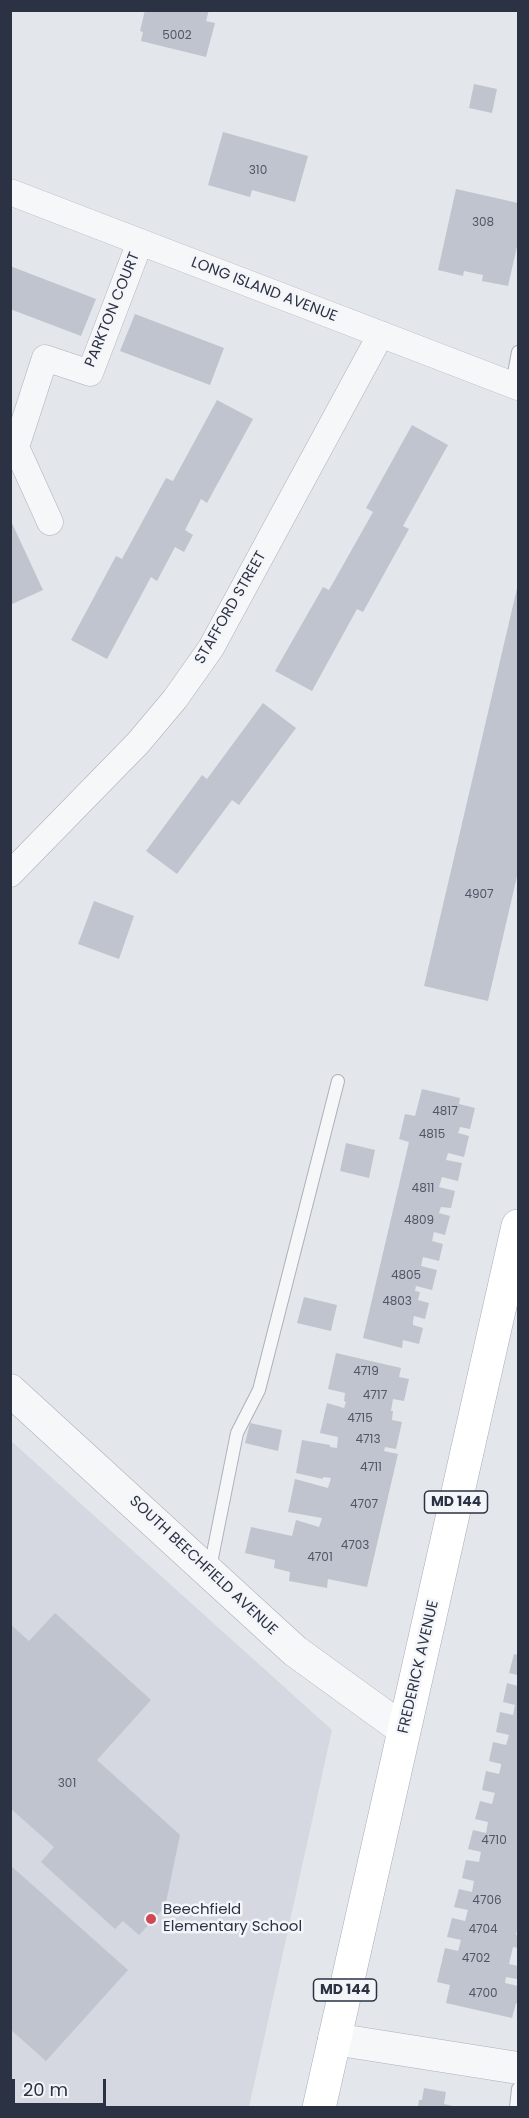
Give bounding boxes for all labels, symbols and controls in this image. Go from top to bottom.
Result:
house number: 5002 [162,29,192,43]
house number: 310 [249,164,267,178]
house number: 308 [472,216,494,230]
street label: PARKTON COURT [82,250,144,370]
street label: LONG ISLAND AVENUE [188,254,340,326]
street label: STAFFORD STREET [191,548,271,668]
house number: 4907 [464,888,494,902]
house number: 4817 [432,1105,458,1119]
house number: 4815 [419,1128,445,1142]
house number: 4811 [412,1182,434,1196]
house number: 4809 [404,1214,434,1228]
house number: 4805 [391,1269,421,1283]
house number: 4803 [382,1295,412,1309]
house number: 4719 [353,1365,379,1379]
house number: 4717 [363,1389,387,1403]
house number: 4715 [347,1412,373,1426]
house number: 4713 [355,1433,381,1447]
house number: 4711 [360,1461,382,1475]
road number: MD 144 [424,1491,488,1513]
street label: SOUTH BEECHFIELD AVENUE [125,1493,281,1639]
house number: 4707 [350,1498,378,1512]
house number: 4703 [341,1539,369,1553]
house number: 4701 [307,1551,333,1565]
street label: FREDERICK AVENUE [395,1599,443,1735]
house number: 301 [58,1777,76,1791]
house number: 4710 [481,1834,507,1848]
house number: 4706 [472,1894,502,1908]
place label: Beechfield Elementary School [163,1901,302,1936]
marker: Beechfield Elementary School [144,1912,158,1926]
house number: 4704 [468,1923,498,1937]
house number: 4702 [462,1952,490,1966]
road number: MD 144 [314,1979,376,2001]
house number: 4700 [468,1987,498,2001]
scale bar [15,2067,110,2105]
text: 20 m [23,2077,68,2102]

